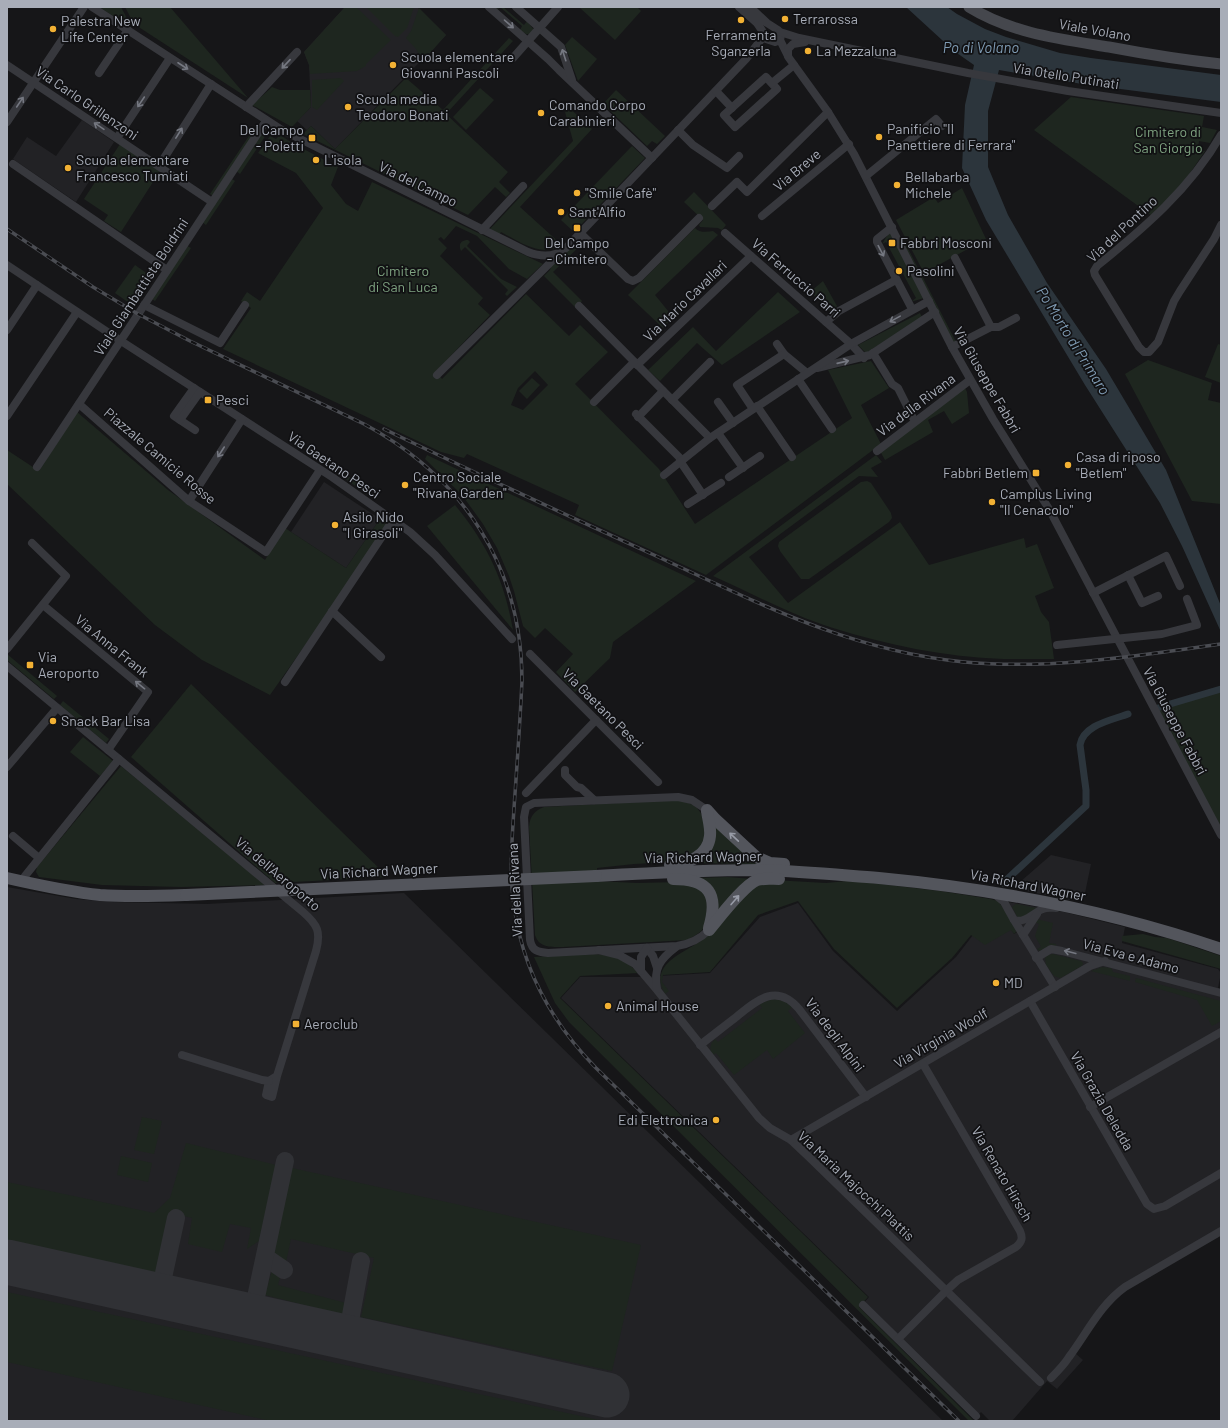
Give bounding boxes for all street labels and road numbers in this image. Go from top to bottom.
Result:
street label: Viale Volano [1058,15,1133,44]
street label: Via Otello Putinati [1012,59,1120,92]
street label: Via Carlo Grillenzoni [33,62,142,143]
street label: Via Breve [769,145,824,194]
street label: Via del Campo [376,157,460,210]
street label: Via del Pontino [1083,192,1160,265]
street label: Viale Giambattista Boldrini [90,215,191,359]
street label: Via Ferruccio Parri [748,234,844,321]
street label: Via Mario Cavallari [639,257,730,345]
street label: Via Giuseppe Fabbri [950,324,1025,436]
street label: Via della Rivana [873,370,958,440]
street label: Piazzale Camicie Rosse [101,404,220,507]
street label: Via Gaetano Pesci [285,427,384,502]
street label: Via Anna Frank [72,611,153,680]
street label: Via Giuseppe Fabbri [1140,664,1211,778]
street label: Via Gaetano Pesci [559,665,647,753]
street label: Via dell'Aeroporto [232,833,324,914]
street label: Via della Rivana [504,843,525,937]
street label: Via Richard Wagner [644,847,762,866]
street label: Via Richard Wagner [320,859,438,882]
street label: Via Richard Wagner [969,865,1087,904]
street label: Via Eva e Adamo [1081,934,1181,977]
street label: Via degli Alpini [802,994,869,1075]
street label: Via Virginia Woolf [891,1004,991,1071]
street label: Via Grazia Deledda [1067,1048,1138,1153]
street label: Via Renato Hirsch [968,1123,1037,1224]
street label: Via Maria Majocchi Plattis [794,1127,918,1244]

